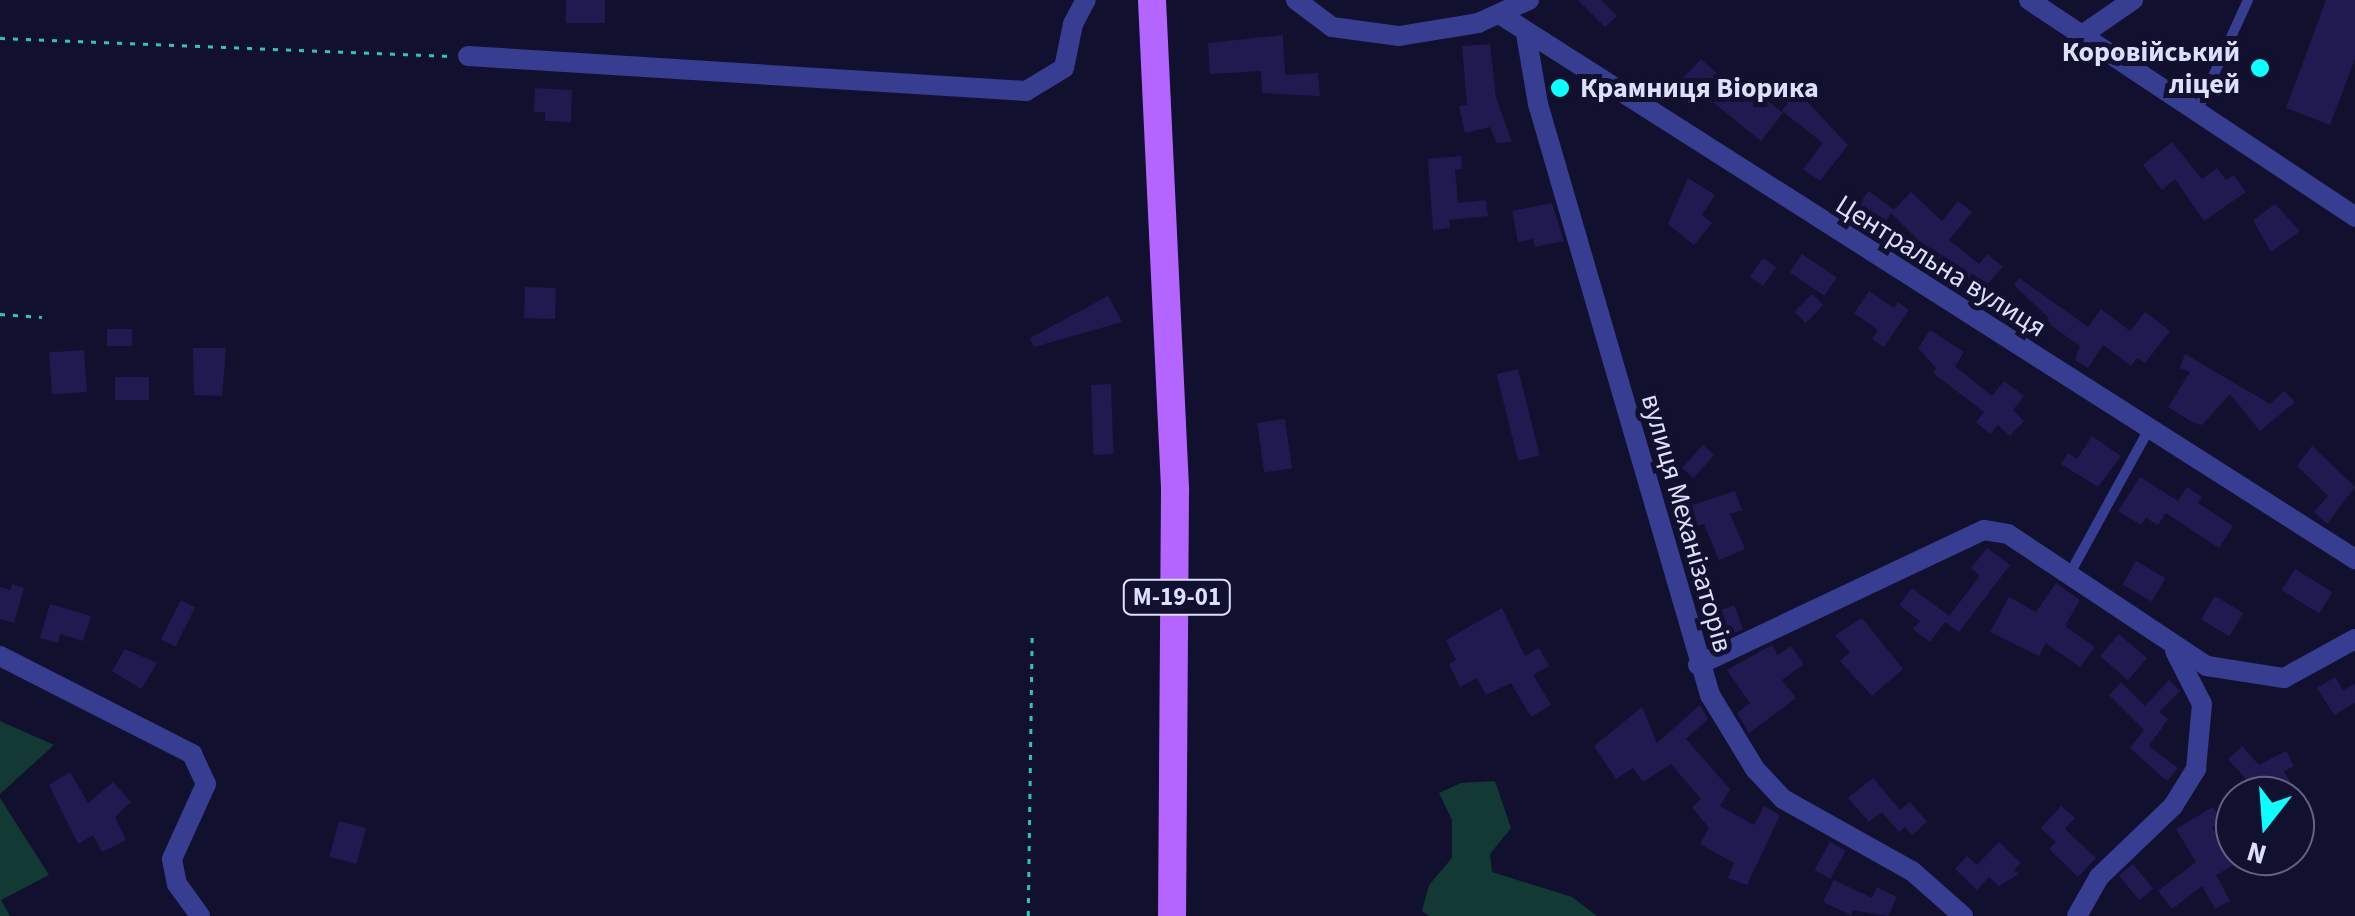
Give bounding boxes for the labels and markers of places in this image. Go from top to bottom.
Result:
place label: Коровійський ліцей [2062,35,2240,101]
marker: Коровійський ліцей [2249,57,2271,79]
place label: Крамниця Віорика [1580,71,1819,105]
marker: Крамниця Віорика [1549,77,1571,99]

